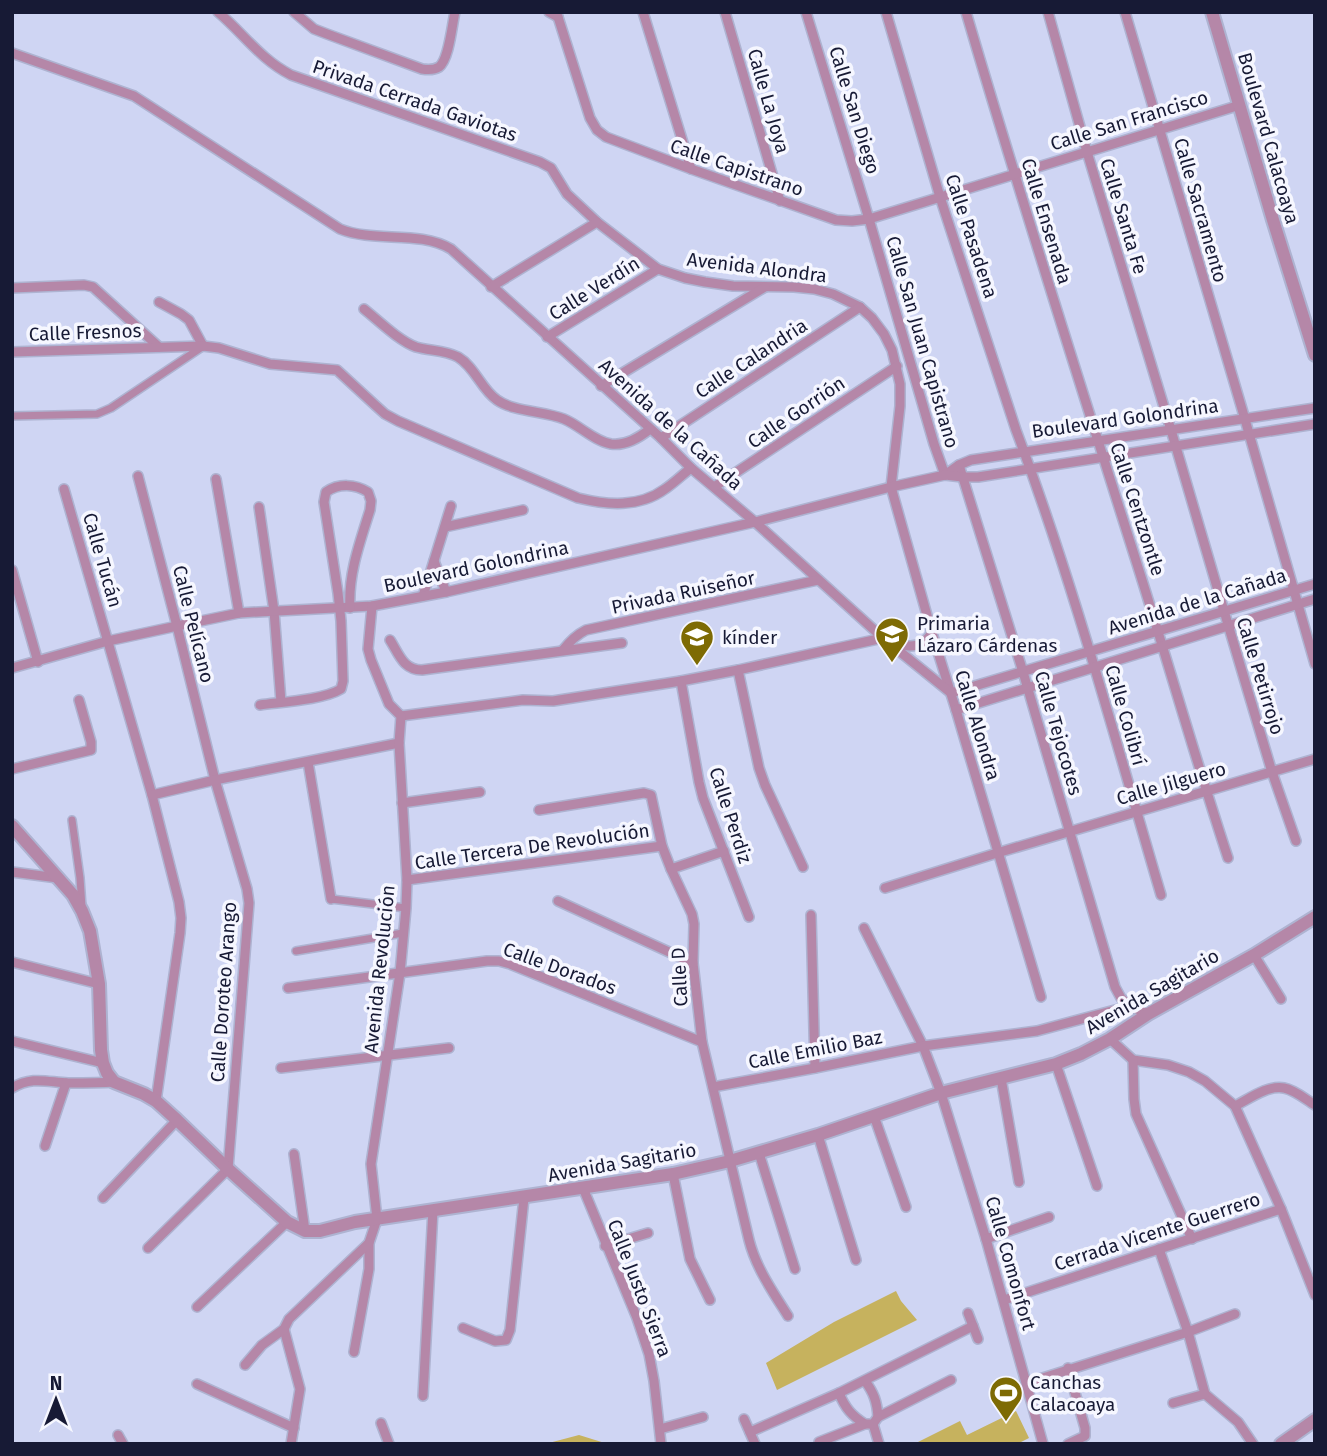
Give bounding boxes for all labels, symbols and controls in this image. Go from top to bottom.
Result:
street label: Calle San Diego [824,43,885,177]
street label: Calle La Joya [743,46,794,156]
street label: Boulevard Calacoaya [1233,50,1304,227]
street label: Privada Cerrada Gaviotas [310,55,520,146]
street label: Calle San Francisco [1047,86,1211,155]
street label: Calle Capistrano [667,134,807,201]
street label: Calle Sacramento [1169,135,1232,285]
street label: Calle Ensenada [1016,155,1077,287]
street label: Calle Santa Fe [1095,155,1152,277]
street label: Calle Pasadena [941,171,1002,301]
street label: Calle San Juan Capistrano [881,233,964,451]
street label: Avenida Alondra [686,248,828,287]
street label: Calle Verdín [545,252,644,325]
street label: Calle Calandria [691,314,812,403]
street label: Calle Fresnos [28,319,142,346]
street label: Avenida de la Cañada [594,354,747,495]
street label: Calle Gorrión [743,371,849,453]
street label: Boulevard Golondrina [1030,394,1220,443]
street label: Calle Centzontle [1105,440,1170,579]
street label: Calle Tucán [78,510,127,610]
street label: Boulevard Golondrina [382,536,571,597]
street label: Calle Pelícano [168,563,219,685]
street label: Avenida de la Cañada [1105,563,1289,640]
street label: Privada Ruiseñor [609,566,758,619]
place label: Primaria Lázaro Cárdenas [917,612,1057,657]
school or university icon: Primaria Lázaro Cárdenas [873,615,911,664]
street label: Calle Petirrojo [1232,615,1289,738]
school or university icon: kínder [678,618,716,667]
place label: kínder [722,626,778,649]
street label: Calle Colibrí [1100,662,1151,768]
street label: Calle Alondra [950,667,1005,783]
street label: Calle Tejocotes [1030,668,1087,798]
street label: Calle Jilguero [1114,757,1228,810]
street label: Calle Perdiz [704,764,757,866]
street label: Calle Tercera De Revolución [413,819,651,874]
street label: Avenida Revolución [359,884,400,1054]
street label: Calle Doroteo Arango [206,901,241,1083]
street label: Calle Dorados [500,937,620,1000]
street label: Avenida Sagitario [1081,944,1223,1039]
street label: Calle D [666,947,693,1007]
street label: Calle Emilio Baz [746,1025,884,1074]
street label: Avenida Sagitario [546,1138,698,1187]
street label: Cerrada Vicente Guerrero [1051,1187,1263,1276]
street label: Calle Comonfort [980,1193,1041,1333]
street label: Calle Justo Sierra [603,1216,676,1360]
north arrow [21,1365,91,1435]
place label: Canchas Calacoaya [1030,1371,1115,1416]
text: N [50,1372,62,1395]
sports icon: Canchas Calacoaya [987,1374,1025,1423]

